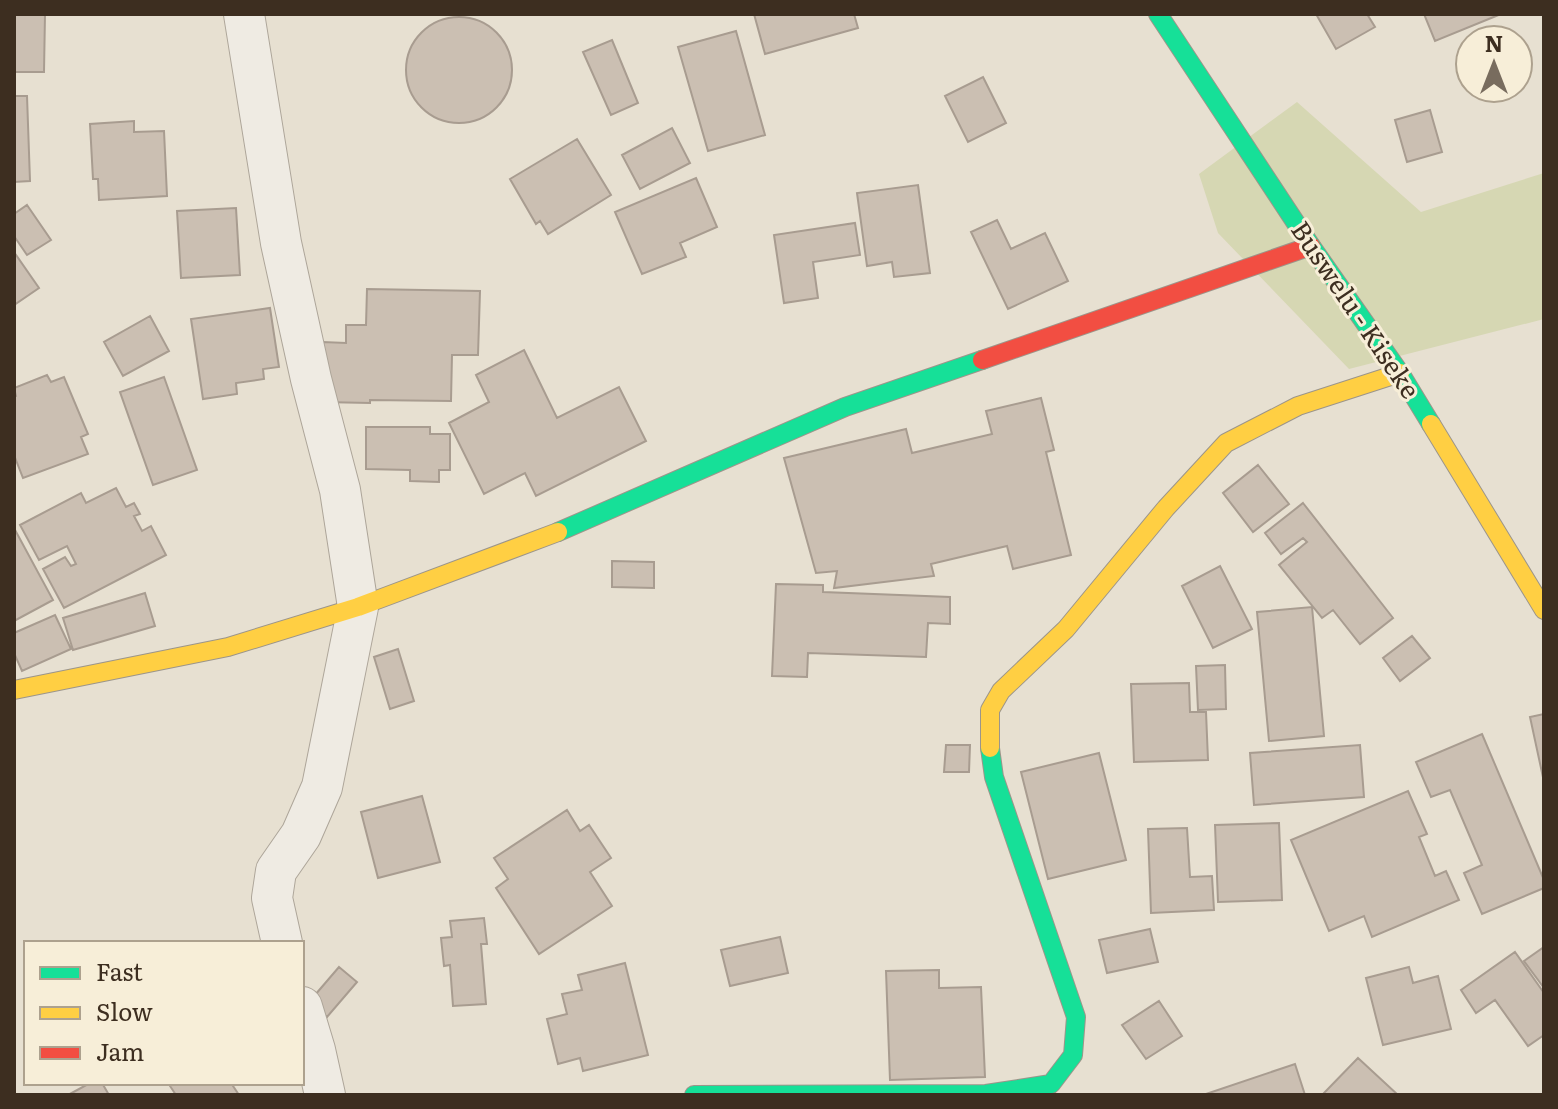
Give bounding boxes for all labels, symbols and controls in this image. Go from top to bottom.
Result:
north arrow [1454,24,1534,104]
text: N [1485,26,1503,59]
street label: Buswelu - Kiseke [1283,212,1431,405]
legend [24,941,304,1085]
text: Fast [96,953,143,988]
text: Slow [96,993,153,1028]
text: Jam [96,1033,144,1068]

